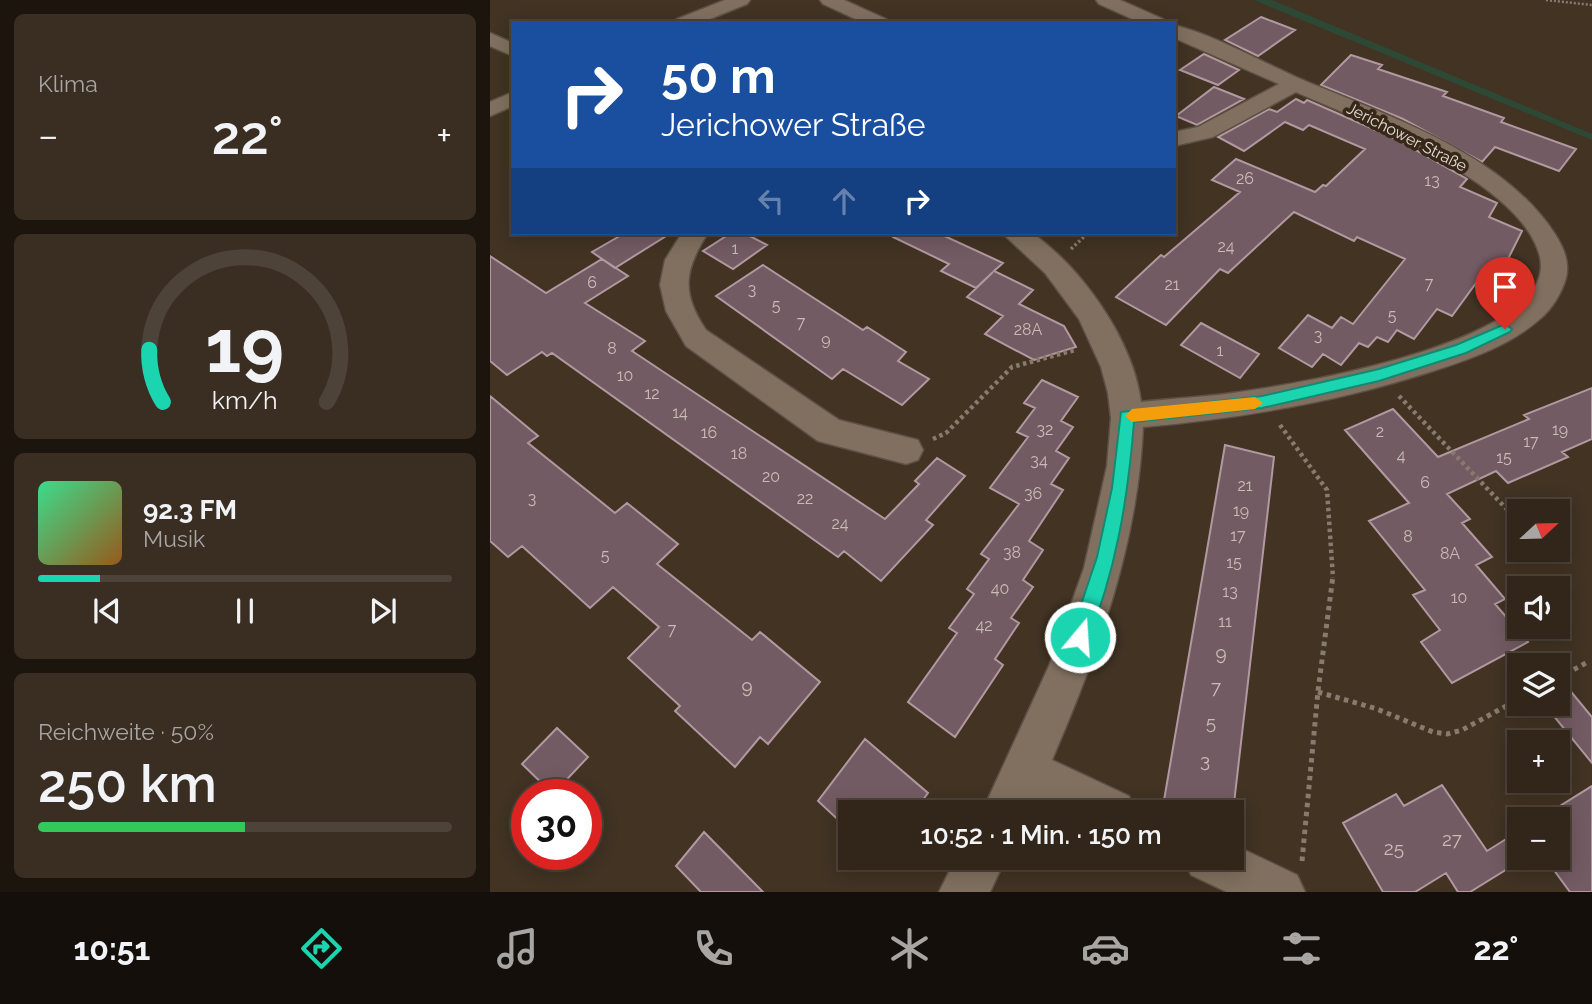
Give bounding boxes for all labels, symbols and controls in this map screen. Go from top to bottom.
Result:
text: 50 m [661,47,776,104]
icon: right [546,49,637,140]
text: Klima [38,70,98,97]
street label: Jerichower Straße [1344,99,1470,175]
text: 22° [212,105,283,166]
text: Jerichower Straße [661,106,926,143]
text: − [38,113,58,158]
text: + [436,113,452,158]
house number: 26 [1236,169,1254,188]
house number: 13 [1424,171,1440,190]
icon: left [752,182,790,220]
icon: ahead [825,182,863,220]
icon: right [898,182,936,220]
house number: 24 [1217,237,1235,256]
house number: 1 [732,239,739,258]
pin [1475,257,1535,329]
icon: arrive [1486,268,1524,306]
house number: 6 [587,273,597,292]
house number: 7 [1425,274,1434,293]
house number: 21 [1164,275,1180,294]
house number: 3 [748,280,756,299]
house number: 5 [772,296,781,315]
text: 19 [206,305,284,390]
house number: 5 [1388,306,1397,325]
house number: 7 [797,313,806,332]
house number: 28A [1014,320,1042,339]
house number: 3 [1314,326,1322,345]
house number: 9 [821,330,831,349]
house number: 8 [607,339,617,358]
house number: 1 [1217,341,1224,360]
house number: 10 [617,366,633,385]
house number: 12 [644,384,660,403]
text: km/h [212,385,278,415]
house number: 14 [672,403,688,422]
house number: 32 [1037,420,1053,439]
house number: 19 [1552,420,1568,439]
house number: 2 [1376,422,1384,441]
house number: 16 [701,423,717,442]
house number: 17 [1523,432,1539,451]
house number: 18 [731,444,747,463]
house number: 4 [1397,446,1406,465]
house number: 15 [1496,448,1512,467]
house number: 34 [1030,451,1048,470]
house number: 20 [762,467,780,486]
house number: 6 [1420,473,1430,492]
house number: 21 [1237,476,1253,495]
house number: 36 [1024,484,1042,503]
house number: 3 [528,489,536,508]
house number: 22 [797,489,813,508]
text: 92.3 FM [143,495,237,525]
north arrow [1507,499,1570,562]
map controls [1507,499,1570,870]
house number: 19 [1233,501,1249,520]
house number: 24 [831,514,849,533]
text: Musik [143,525,205,552]
house number: 17 [1230,526,1246,545]
house number: 8 [1403,527,1413,546]
house number: 38 [1003,543,1021,562]
house number: 8A [1440,544,1460,563]
house number: 5 [601,546,610,565]
house number: 15 [1226,553,1242,572]
button: sound [1507,576,1570,639]
house number: 40 [991,579,1009,598]
house number: 13 [1222,582,1238,601]
house number: 10 [1451,588,1467,607]
icon: previous [88,592,126,630]
icon: pause [226,592,264,630]
icon: next [364,592,402,630]
position arrow [1043,600,1117,674]
house number: 11 [1218,612,1232,631]
house number: 42 [975,616,993,635]
house number: 7 [668,620,677,639]
house number: 9 [1215,642,1227,664]
button: layers [1507,653,1570,716]
house number: 9 [741,675,753,697]
house number: 7 [1211,676,1221,698]
house number: 5 [1206,711,1216,733]
text: Reichweite · 50% [38,718,214,745]
button: + [1507,730,1570,793]
house number: 3 [1200,749,1210,771]
text: 250 km [38,753,217,814]
speed limit sign: 30 [511,779,602,870]
button: − [1507,807,1570,870]
text: 10:52 · 1 Min. · 150 m [920,820,1162,850]
house number: 27 [1442,828,1462,850]
house number: 25 [1384,837,1404,859]
icon: directions [297,924,346,973]
icon: music [493,924,542,973]
icon: phone [689,924,738,973]
icon: climate [885,924,934,973]
icon: car [1081,924,1130,973]
icon: filters [1277,924,1326,973]
text: 10:51 [74,930,150,967]
text: 22° [1473,930,1518,967]

